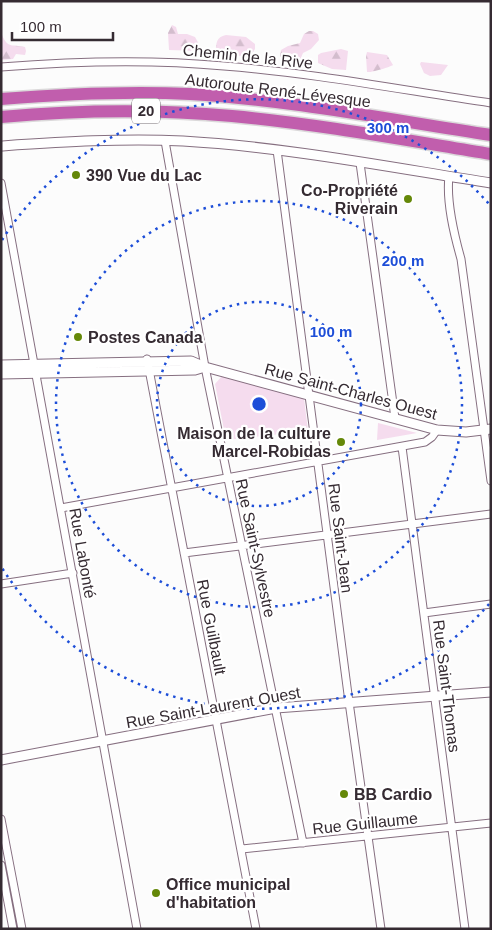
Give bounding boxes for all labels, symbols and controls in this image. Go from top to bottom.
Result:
scale bar [12,10,114,42]
text: 100 m [20,18,62,35]
street label: Chemin de la Rive [182,41,314,72]
street label: Autoroute René-Lévesque [184,71,372,110]
road number: 20 [132,98,160,124]
text: 300 m [367,119,409,136]
place label: 390 Vue du Lac [86,167,202,184]
marker: 390 Vue du Lac [70,169,82,181]
place label: Co-Propriété Riverain [301,182,398,217]
marker: Co-Propriété Riverain [402,193,414,205]
text: 200 m [382,252,424,269]
text: 100 m [310,323,352,340]
place label: Postes Canada [88,329,203,346]
marker: Postes Canada [72,331,84,343]
street label: Rue Saint-Charles Ouest [263,360,440,423]
centre of rings [250,395,268,413]
place label: Maison de la culture Marcel-Robidas [177,425,331,460]
marker: Maison de la culture Marcel-Robidas [335,436,347,448]
street label: Rue Saint-Sylvestre [232,477,279,619]
street label: Rue Saint-Jean [325,482,356,594]
street label: Rue Labonté [66,506,99,600]
street label: Rue Guilbault [194,578,229,677]
street label: Rue Saint-Thomas [430,619,463,753]
street label: Rue Saint-Laurent Ouest [124,684,302,731]
place label: BB Cardio [354,786,432,803]
marker: BB Cardio [338,788,350,800]
street label: Rue Guillaume [312,810,419,837]
place label: Office municipal d'habitation [166,876,290,911]
marker: Office municipal d'habitation [150,887,162,899]

